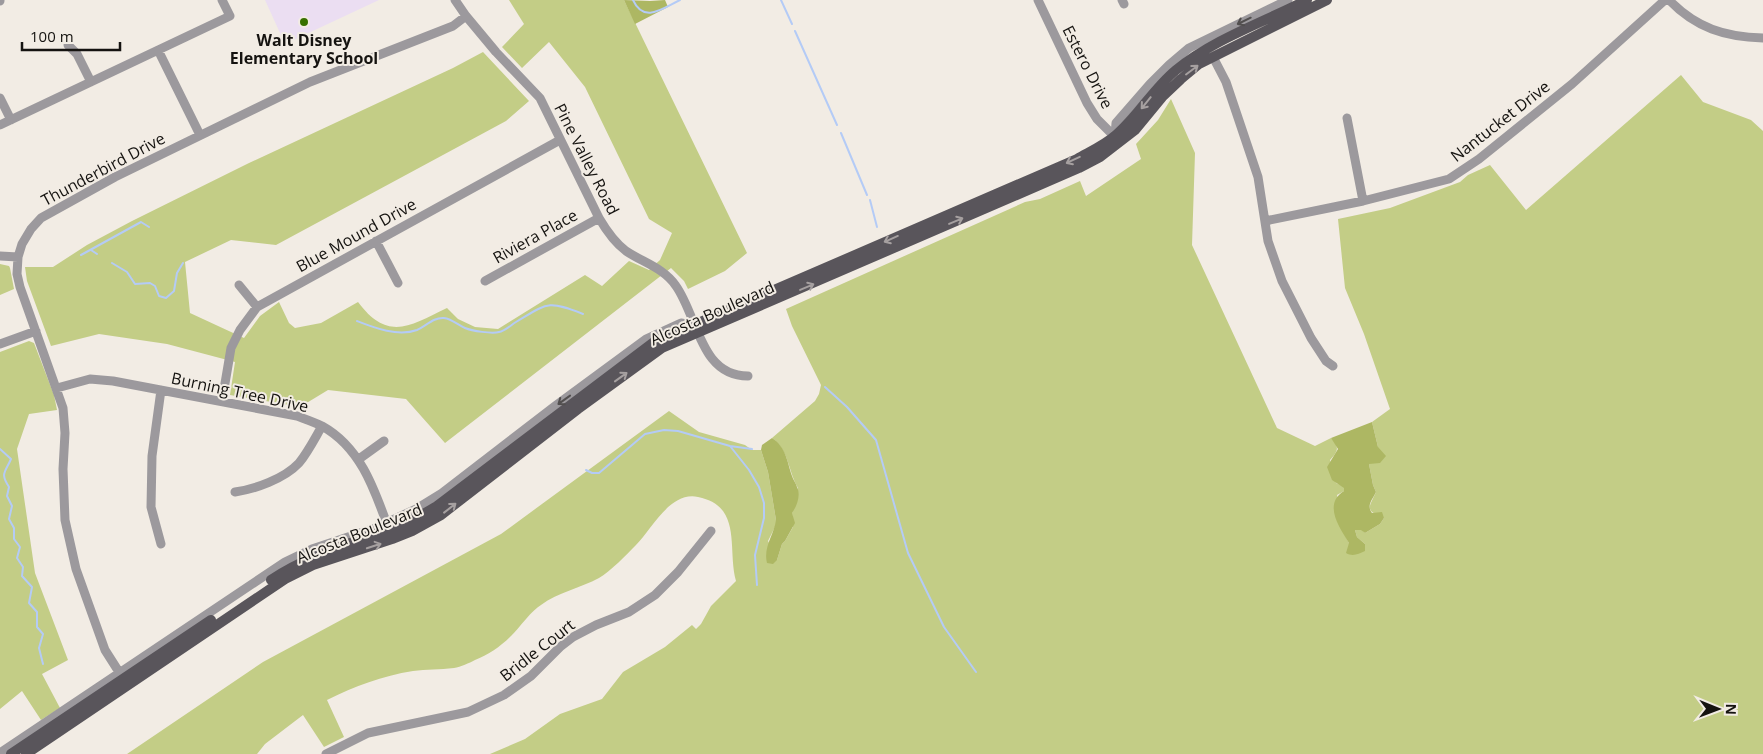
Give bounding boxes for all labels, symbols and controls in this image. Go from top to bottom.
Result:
marker: Walt Disney Elementary School [298,16,310,28]
one-way arrow [1237,16,1252,26]
scale bar [22,20,120,52]
street label: Estero Drive [1058,22,1118,112]
text: 100 m [30,26,74,46]
place label: Walt Disney Elementary School [230,29,378,69]
one-way arrow [1185,65,1199,75]
street label: Nantucket Drive [1446,75,1554,167]
one-way arrow [1140,96,1152,109]
street label: Pine Valley Road [549,99,625,219]
street label: Thunderbird Drive [37,127,169,211]
one-way arrow [1065,156,1080,166]
street label: Blue Mound Drive [292,193,420,277]
street label: Riviera Place [489,204,581,268]
one-way arrow [948,216,963,226]
one-way arrow [884,234,899,244]
street label: Alcosta Boulevard [646,276,778,350]
one-way arrow [799,281,814,291]
street label: Burning Tree Drive [169,367,311,417]
one-way arrow [614,372,627,383]
one-way arrow [557,395,571,405]
street label: Alcosta Boulevard [293,498,425,568]
one-way arrow [443,502,456,513]
one-way arrow [365,540,381,550]
street label: Bridle Court [495,614,579,686]
north arrow [1693,684,1743,734]
text: N [1722,703,1741,715]

